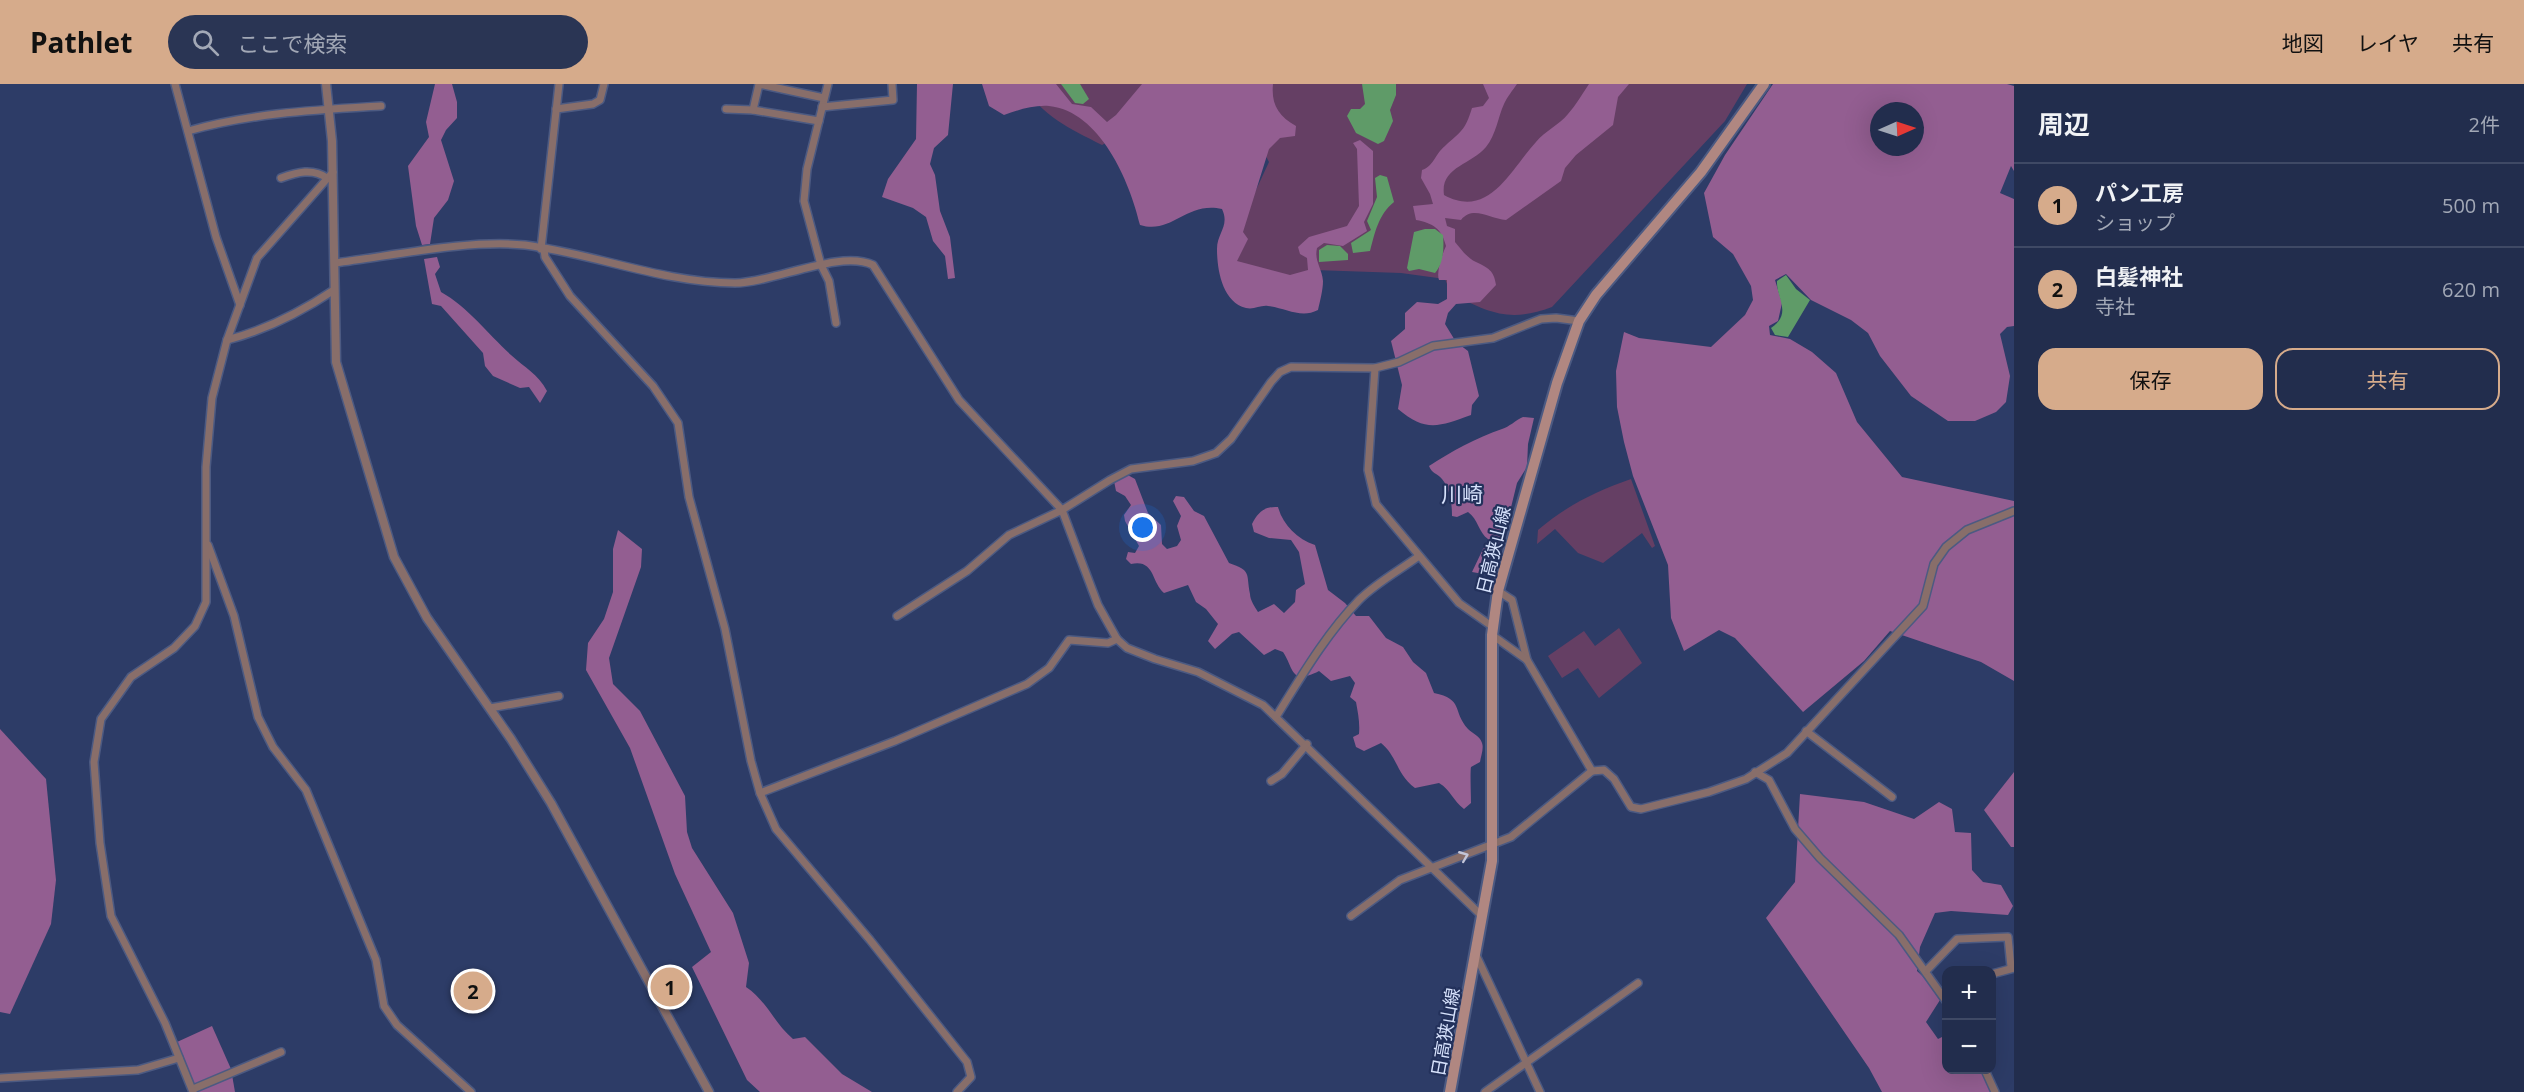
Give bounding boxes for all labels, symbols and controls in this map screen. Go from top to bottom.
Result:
search box [168,15,588,69]
text: Pathlet [30,23,132,61]
icon: search [189,26,222,59]
text: ここで検索 [237,28,347,58]
text: 地図 [2282,29,2324,57]
text: レイヤ [2357,29,2419,57]
text: 共有 [2452,29,2494,57]
north arrow [1870,102,1924,156]
text: 周辺 [2038,106,2090,142]
text: 2件 [2469,111,2500,138]
text: パン工房 [2095,177,2184,207]
text: 1 [2052,192,2063,219]
text: 500 m [2442,192,2500,219]
text: ショップ [2095,209,2175,236]
text: 白髪神社 [2095,261,2183,291]
text: 2 [2052,276,2063,303]
text: 620 m [2442,276,2500,303]
text: 寺社 [2095,293,2135,320]
button: 保存 [2038,348,2263,410]
button: 共有 [2275,348,2500,410]
district label: 川崎 [1441,480,1483,508]
street label: 日高狭山線 [1470,503,1516,597]
your location [1128,513,1157,542]
one-way arrow [1458,851,1469,863]
pin: 1 [650,964,690,1010]
map controls [1942,966,1996,1074]
button: + [1942,966,1996,1020]
pin: 2 [454,968,492,1014]
street label: 日高狭山線 [1425,986,1465,1078]
button: − [1942,1020,1996,1074]

